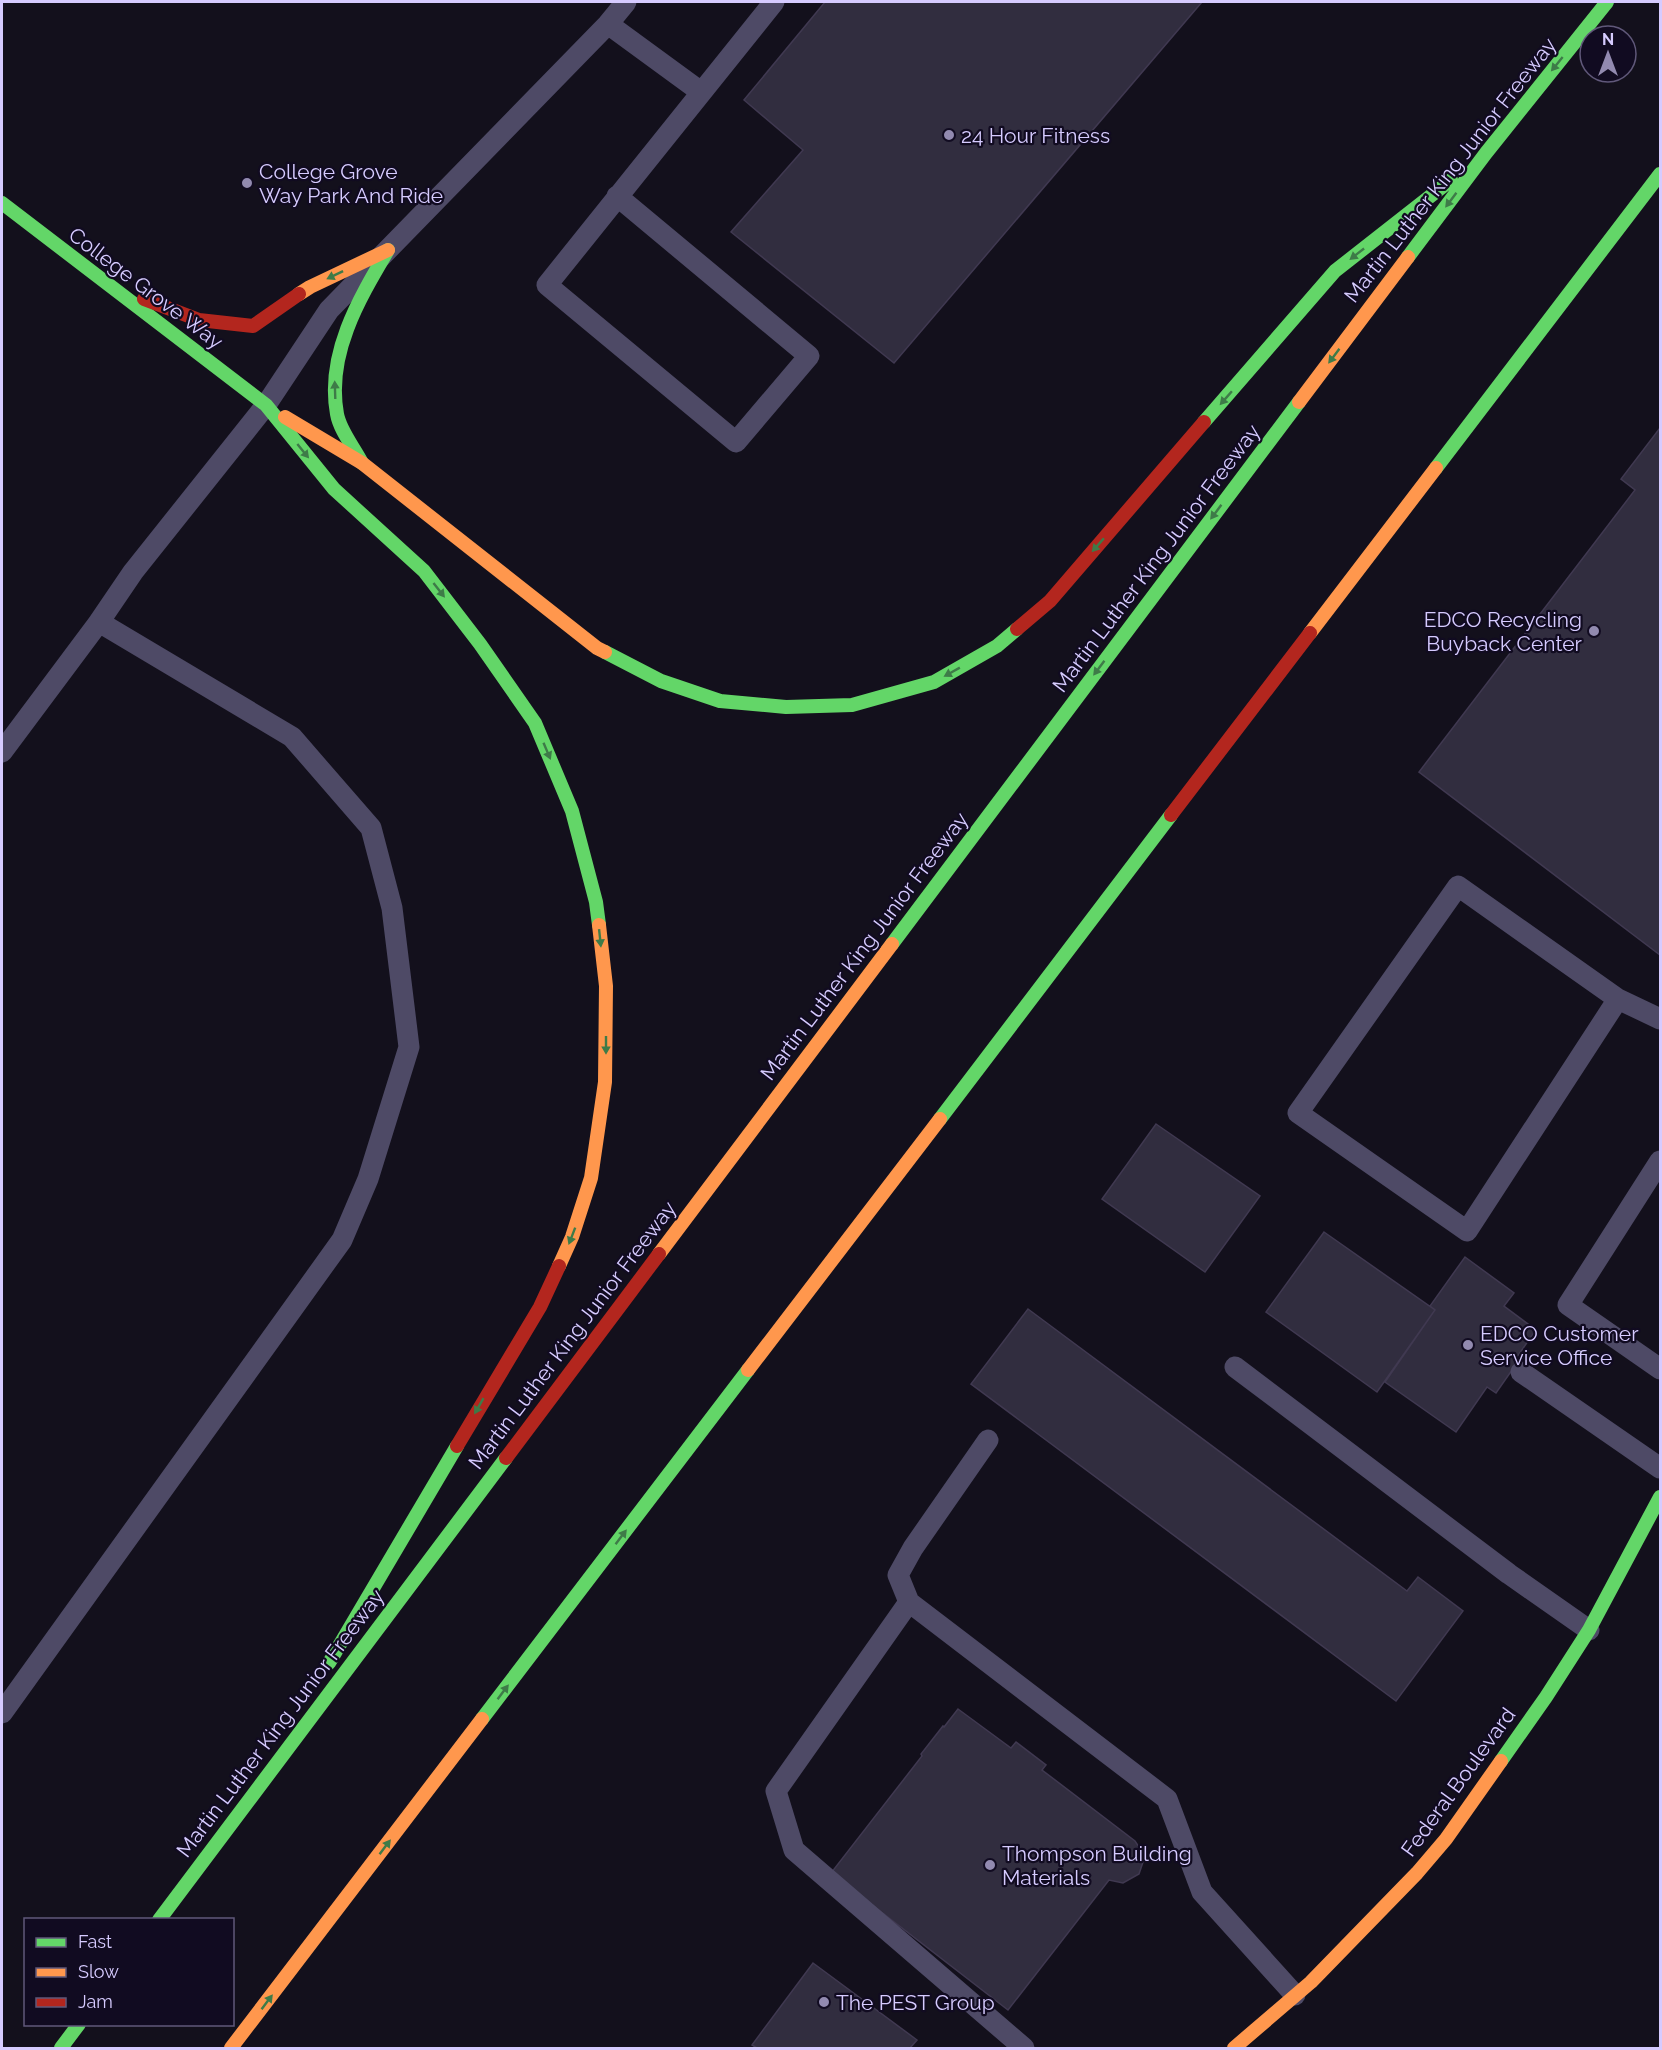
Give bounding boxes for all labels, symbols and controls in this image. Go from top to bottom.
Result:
north arrow [1578,24,1638,84]
text: N [1602,30,1614,49]
street label: Martin Luther King Junior Freeway [1339,33,1561,307]
one-way arrow [1552,56,1564,71]
place label: 24 Hour Fitness [961,123,1110,148]
marker: 24 Hour Fitness [942,128,956,142]
place label: College Grove Way Park And Ride [259,159,443,208]
marker: College Grove Way Park And Ride [240,176,254,190]
one-way arrow [1445,193,1457,208]
street label: College Grove Way [64,222,228,354]
one-way arrow [1349,248,1365,261]
one-way arrow [326,271,343,280]
one-way arrow [1328,349,1340,364]
one-way arrow [331,380,340,399]
one-way arrow [1220,390,1233,405]
street label: Martin Luther King Junior Freeway [1047,419,1265,697]
one-way arrow [296,443,308,458]
one-way arrow [1210,504,1223,520]
one-way arrow [1092,537,1105,552]
one-way arrow [432,582,445,598]
place label: EDCO Recycling Buyback Center [1424,607,1583,656]
marker: EDCO Recycling Buyback Center [1587,624,1601,638]
one-way arrow [1093,660,1106,676]
one-way arrow [943,667,960,677]
one-way arrow [542,743,552,761]
street label: Martin Luther King Junior Freeway [755,807,973,1085]
one-way arrow [596,928,605,947]
one-way arrow [601,1035,611,1054]
street label: Martin Luther King Junior Freeway [463,1196,681,1474]
one-way arrow [567,1227,577,1245]
place label: EDCO Customer Service Office [1480,1321,1639,1370]
marker: EDCO Customer Service Office [1461,1338,1475,1352]
one-way arrow [474,1398,484,1415]
one-way arrow [615,1529,627,1544]
street label: Martin Luther King Junior Freeway [171,1584,389,1862]
one-way arrow [497,1684,510,1700]
street label: Federal Boulevard [1396,1703,1520,1861]
one-way arrow [379,1839,391,1855]
place label: Thompson Building Materials [1002,1841,1192,1890]
marker: Thompson Building Materials [983,1858,997,1872]
legend [24,1918,234,2026]
text: Fast [78,1931,112,1952]
text: Slow [78,1961,119,1982]
place label: The PEST Group [836,1990,995,2015]
text: Jam [78,1991,113,2012]
one-way arrow [260,1994,273,2010]
marker: The PEST Group [817,1995,831,2009]

